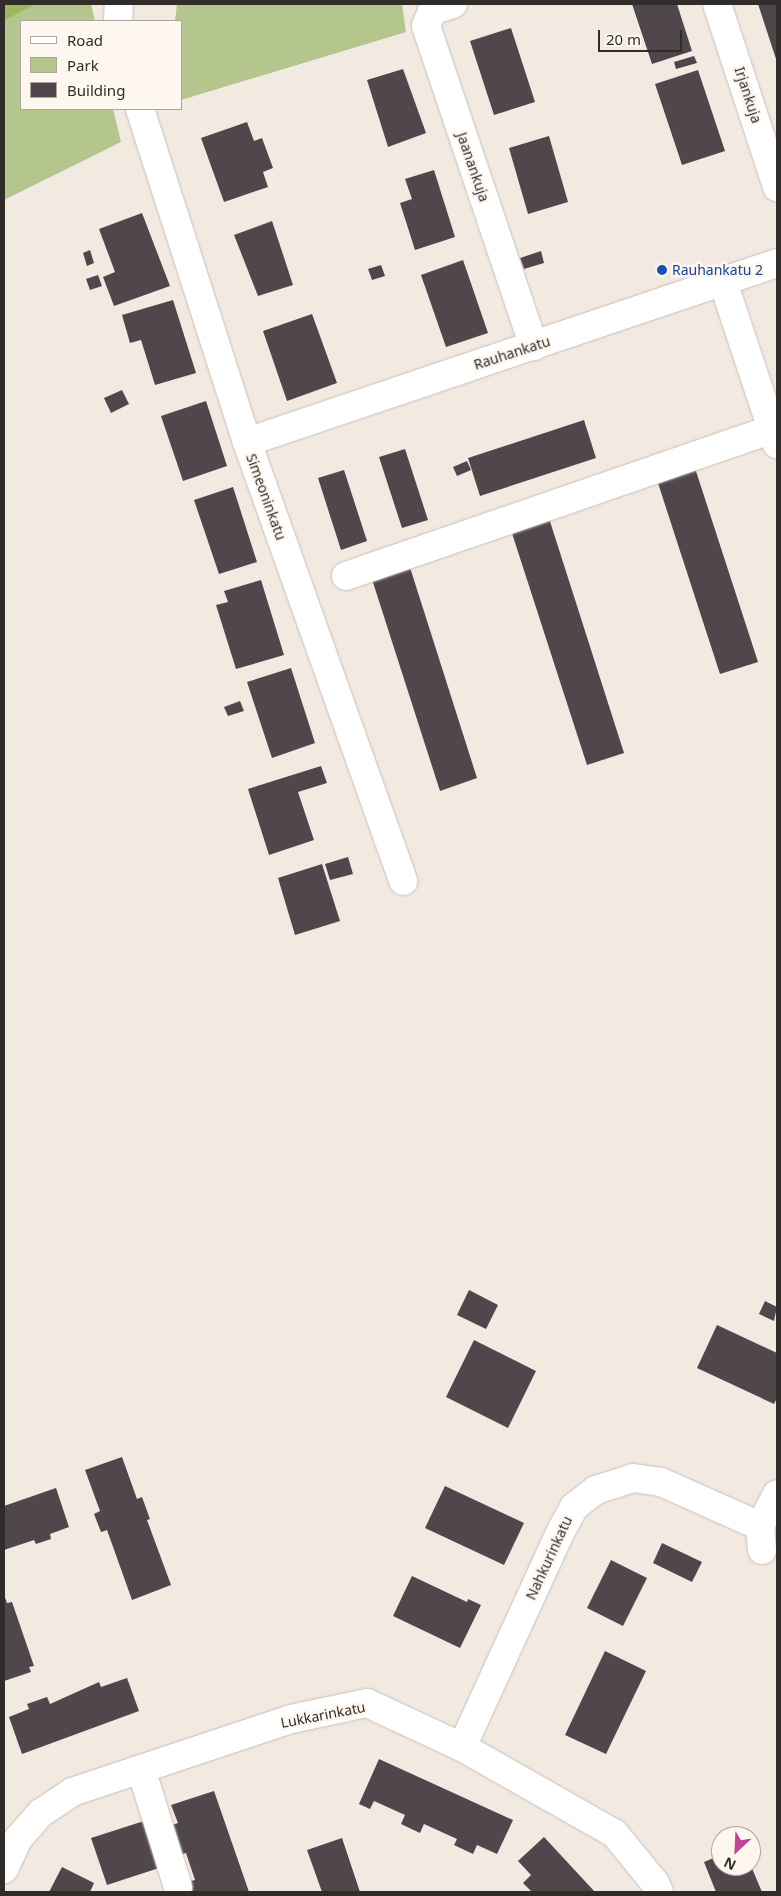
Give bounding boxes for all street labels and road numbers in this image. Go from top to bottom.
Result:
street label: Irjankuja [731,65,765,125]
street label: Jaanankuja [453,130,493,204]
street label: Rauhankatu [472,333,552,373]
street label: Simeoninkatu [243,452,289,542]
street label: Nahkurinkatu [522,1514,576,1602]
street label: Lukkarinkatu [279,1699,367,1731]

